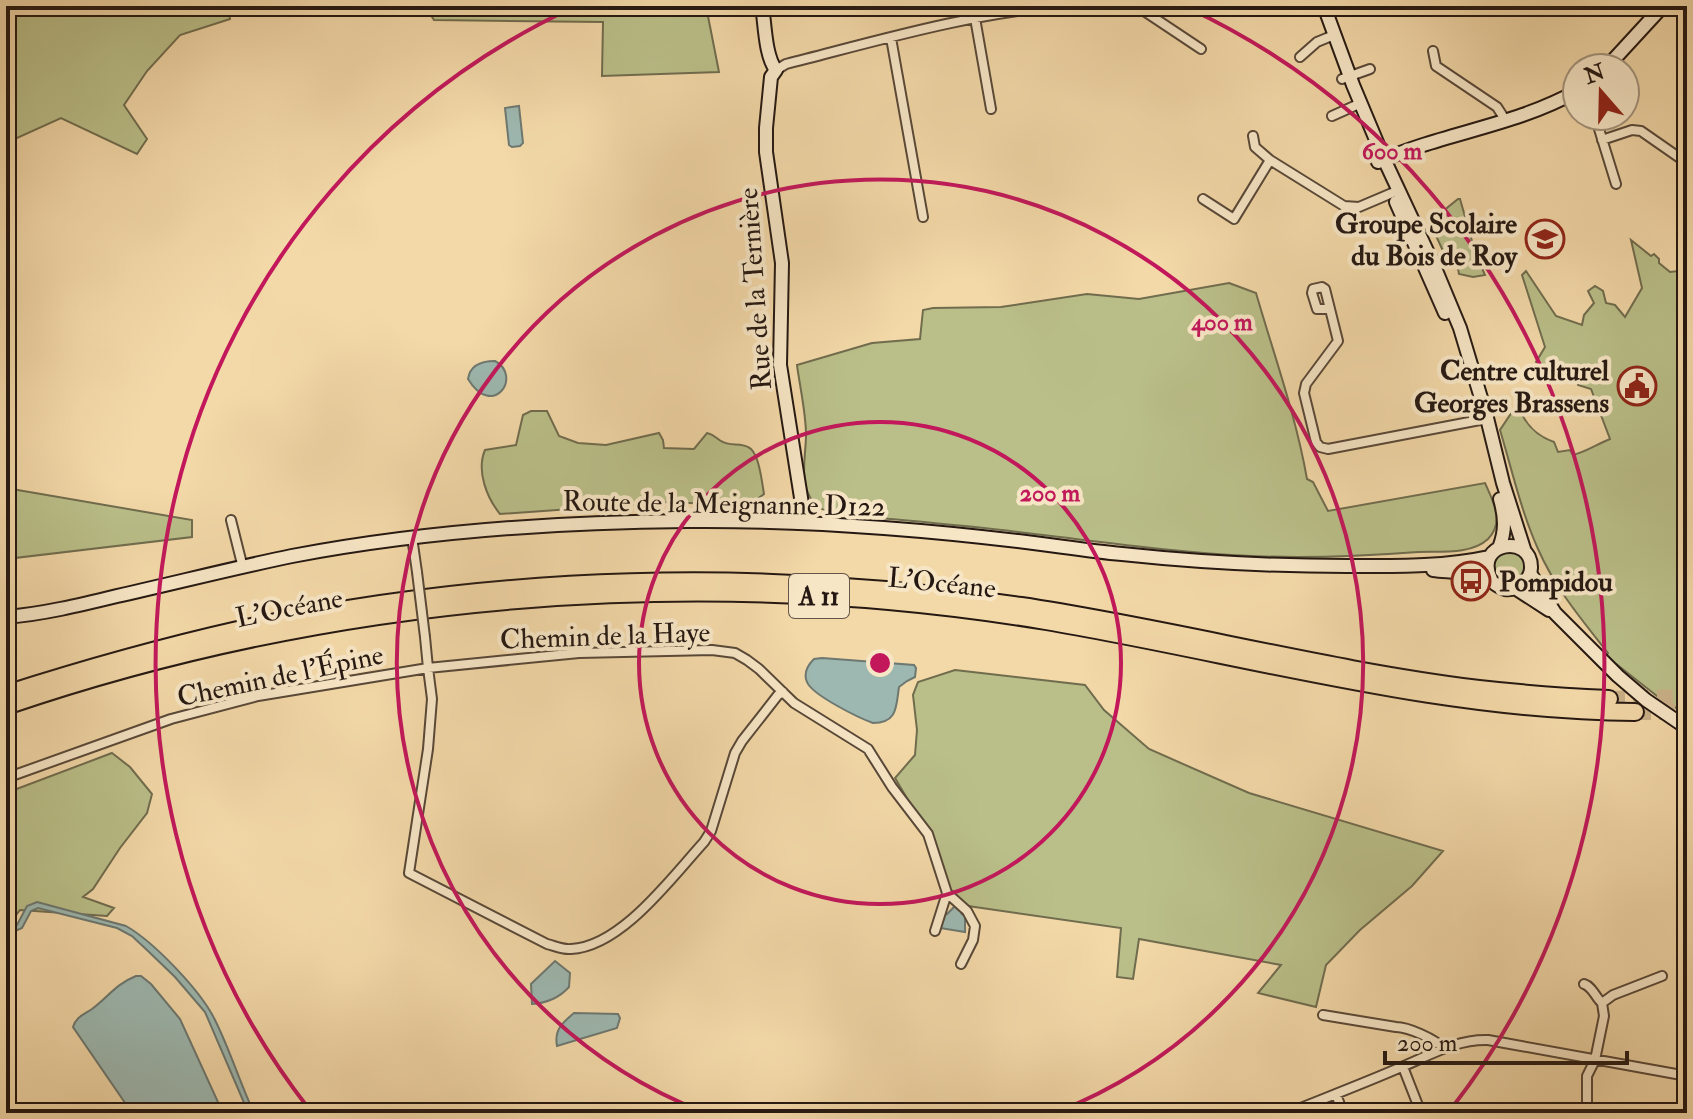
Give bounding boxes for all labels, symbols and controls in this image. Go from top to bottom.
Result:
north arrow [1561,52,1641,132]
text: N [1580,58,1609,91]
text: 600 m [1362,136,1423,167]
street label: Rue de la Ternière [731,186,780,391]
place label: Groupe Scolaire du Bois de Roy [1335,207,1519,274]
school or university icon: Groupe Scolaire du Bois de Roy [1524,218,1566,260]
text: 400 m [1190,307,1253,338]
place label: Centre culturel Georges Brassens [1414,354,1610,421]
public building icon: Centre culturel Georges Brassens [1616,365,1658,407]
text: 200 m [1020,478,1081,509]
street label: Route de la Meignanne D122 [562,484,886,525]
street label: L’Océane [886,560,998,607]
bus stop icon: Pompidou [1450,560,1492,602]
place label: Pompidou [1499,565,1613,600]
road number: A 11 [789,574,849,618]
street label: L’Océane [233,581,346,636]
street label: Chemin de la Haye [499,615,711,658]
street label: Chemin de l'Épine [174,637,387,715]
centre of rings [866,649,894,677]
scale bar [1385,1015,1627,1065]
text: 200 m [1397,1028,1458,1059]

